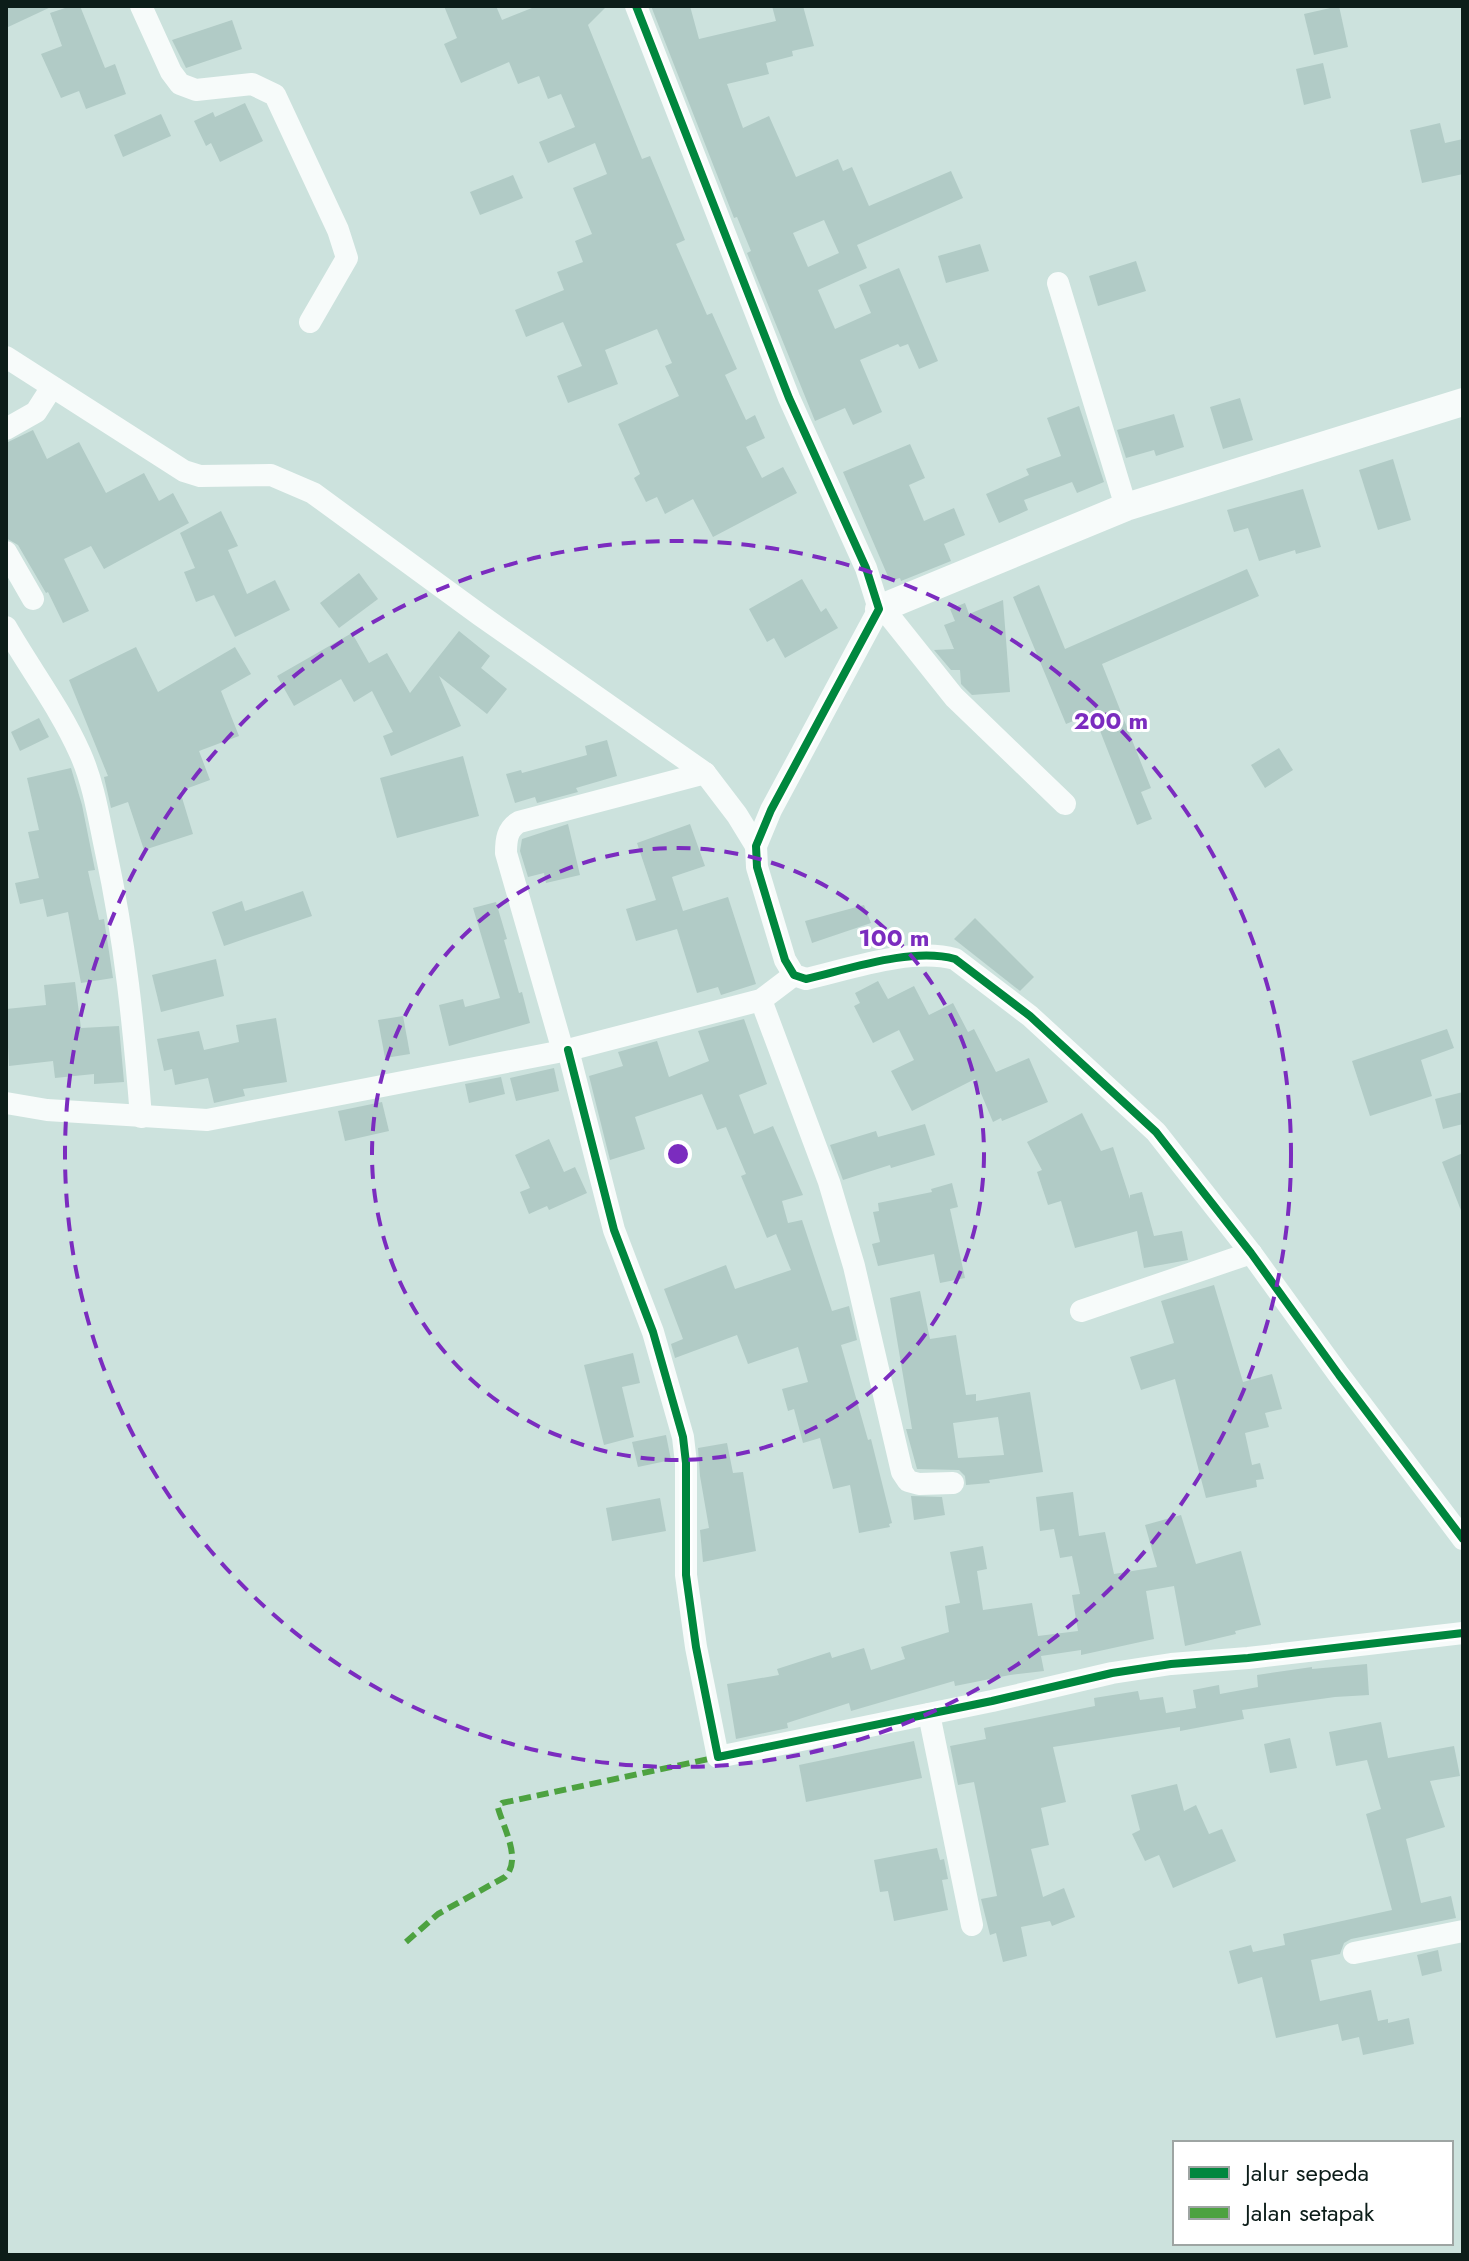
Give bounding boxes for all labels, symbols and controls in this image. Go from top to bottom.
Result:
text: 200 m [1074,703,1148,738]
text: 100 m [859,920,929,955]
centre of rings [664,1140,692,1168]
legend [1173,2141,1453,2245]
text: Jalur sepeda [1242,2155,1369,2190]
text: Jalan setapak [1242,2195,1375,2230]

